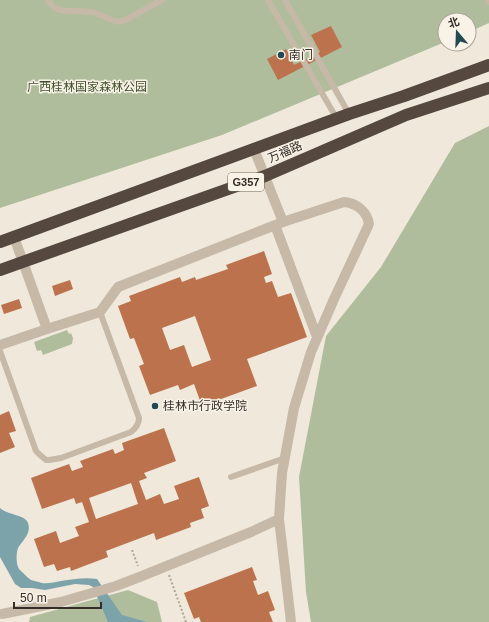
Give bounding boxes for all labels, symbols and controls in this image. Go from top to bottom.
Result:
north arrow [437,12,477,52]
text: 北 [447,15,461,30]
place label: 南门 [289,48,313,62]
marker: 南门 [276,50,286,60]
park label: 广西桂林国家森林公园 [27,80,147,94]
street label: 万福路 [266,139,304,165]
road number: G357 [228,173,264,191]
place label: 桂林市行政学院 [163,399,247,413]
marker: 桂林市行政学院 [150,401,160,411]
scale bar [14,584,101,610]
text: 50 m [20,591,47,605]

